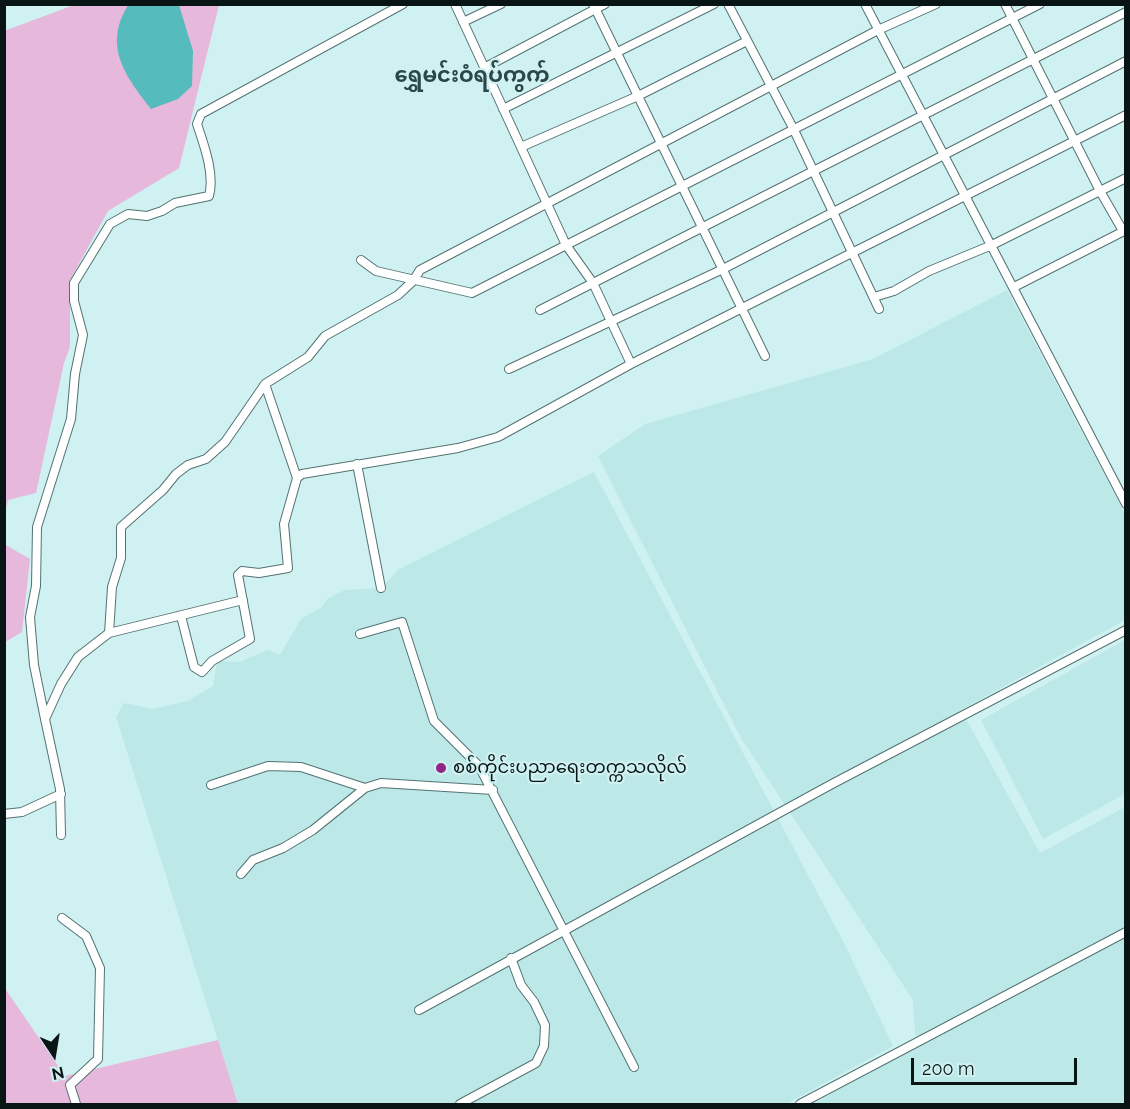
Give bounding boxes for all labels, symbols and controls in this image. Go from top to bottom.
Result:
district label: ရွှေမင်းဝံရပ်ကွက် [394,63,550,89]
place label: စစ်ကိုင်းပညာရေးတက္ကသလိုလ် [453,757,687,779]
marker: စစ်ကိုင်းပညာရေးတက္ကသလိုလ် [434,761,448,775]
north arrow [24,1025,84,1085]
scale bar [914,1046,1080,1084]
text: 200 m [922,1058,975,1079]
text: N [50,1063,66,1084]

